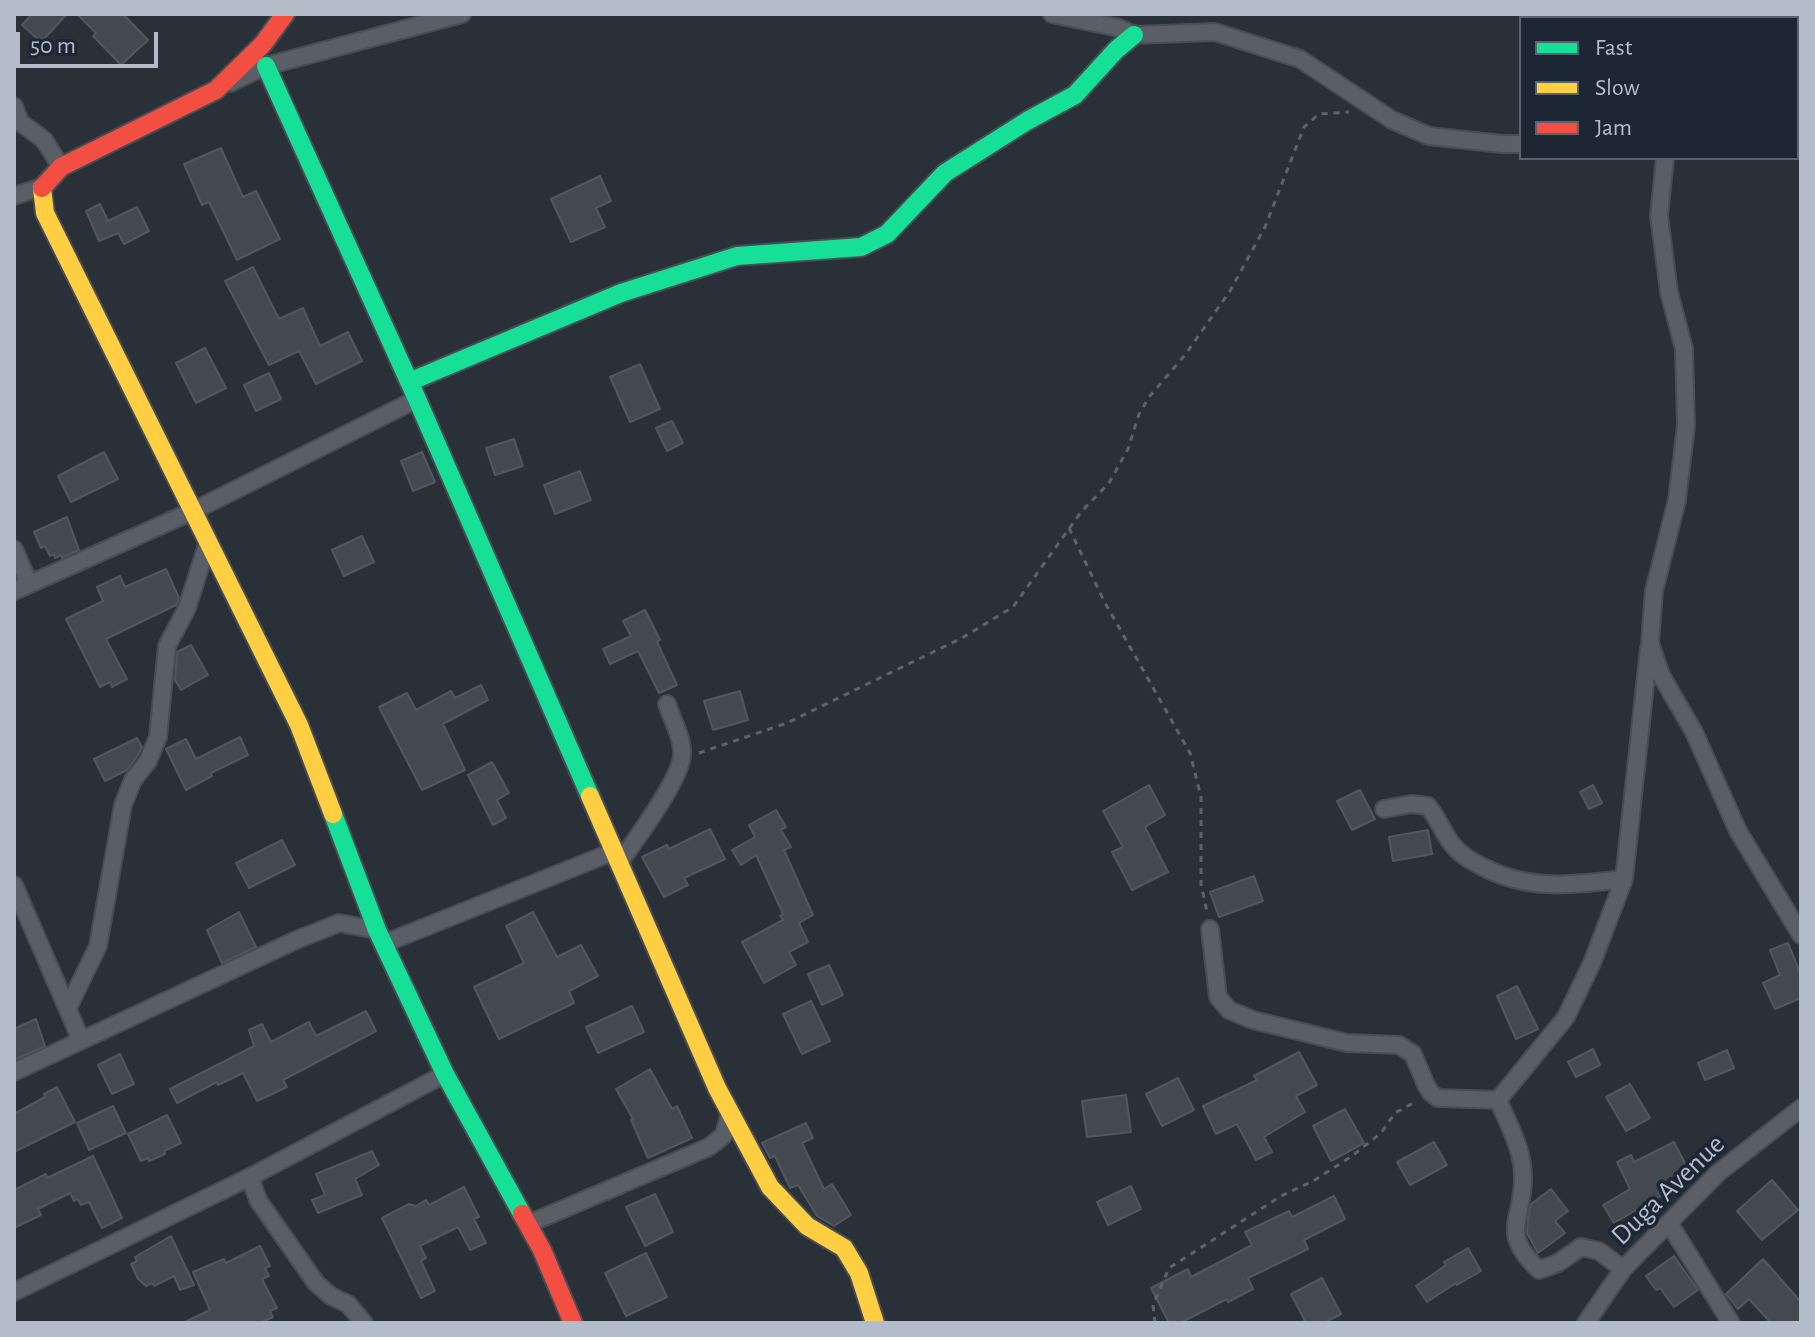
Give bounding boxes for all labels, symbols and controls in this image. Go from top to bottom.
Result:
scale bar [20,16,162,66]
legend [1519,16,1799,160]
text: 50 m [30,34,76,58]
text: Fast [1595,36,1632,60]
text: Slow [1595,76,1640,100]
text: Jam [1595,116,1632,140]
street label: Duga Avenue [1604,1128,1732,1252]

